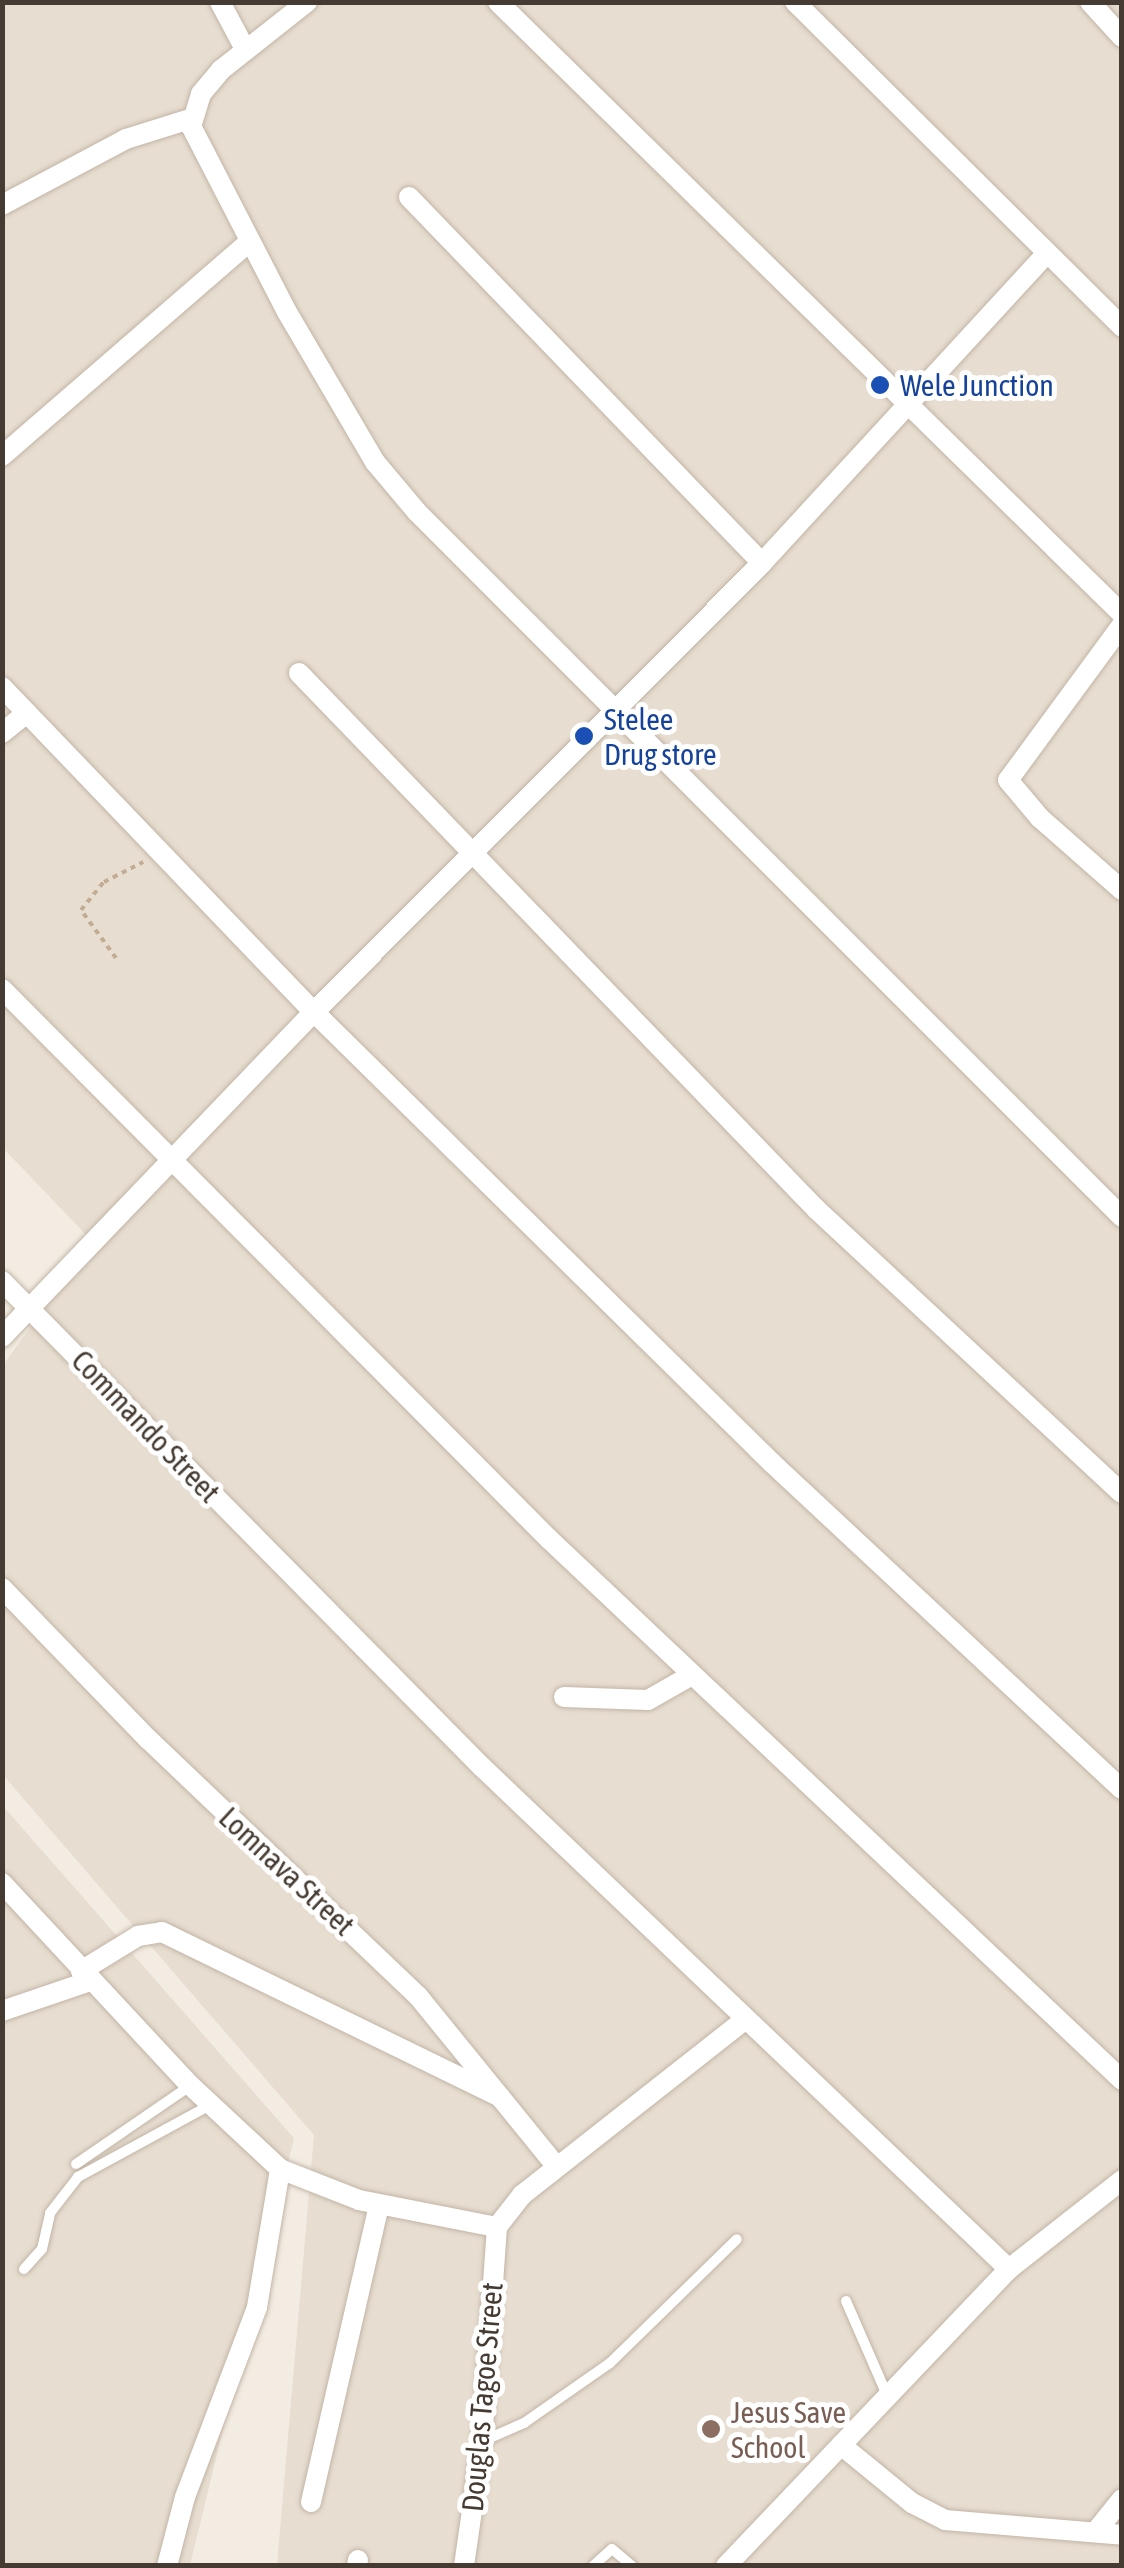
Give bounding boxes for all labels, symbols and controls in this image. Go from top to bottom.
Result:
place label: Wele Junction [900,367,1054,403]
marker: Wele Junction [869,374,891,396]
place label: Stelee Drug store [604,701,717,772]
marker: Stelee Drug store [573,725,595,747]
street label: Commando Street [64,1342,228,1510]
street label: Lomnava Street [212,1799,362,1943]
street label: Douglas Tagoe Street [454,2281,510,2513]
place label: Jesus Save School [731,2394,846,2464]
marker: Jesus Save School [700,2418,722,2440]

